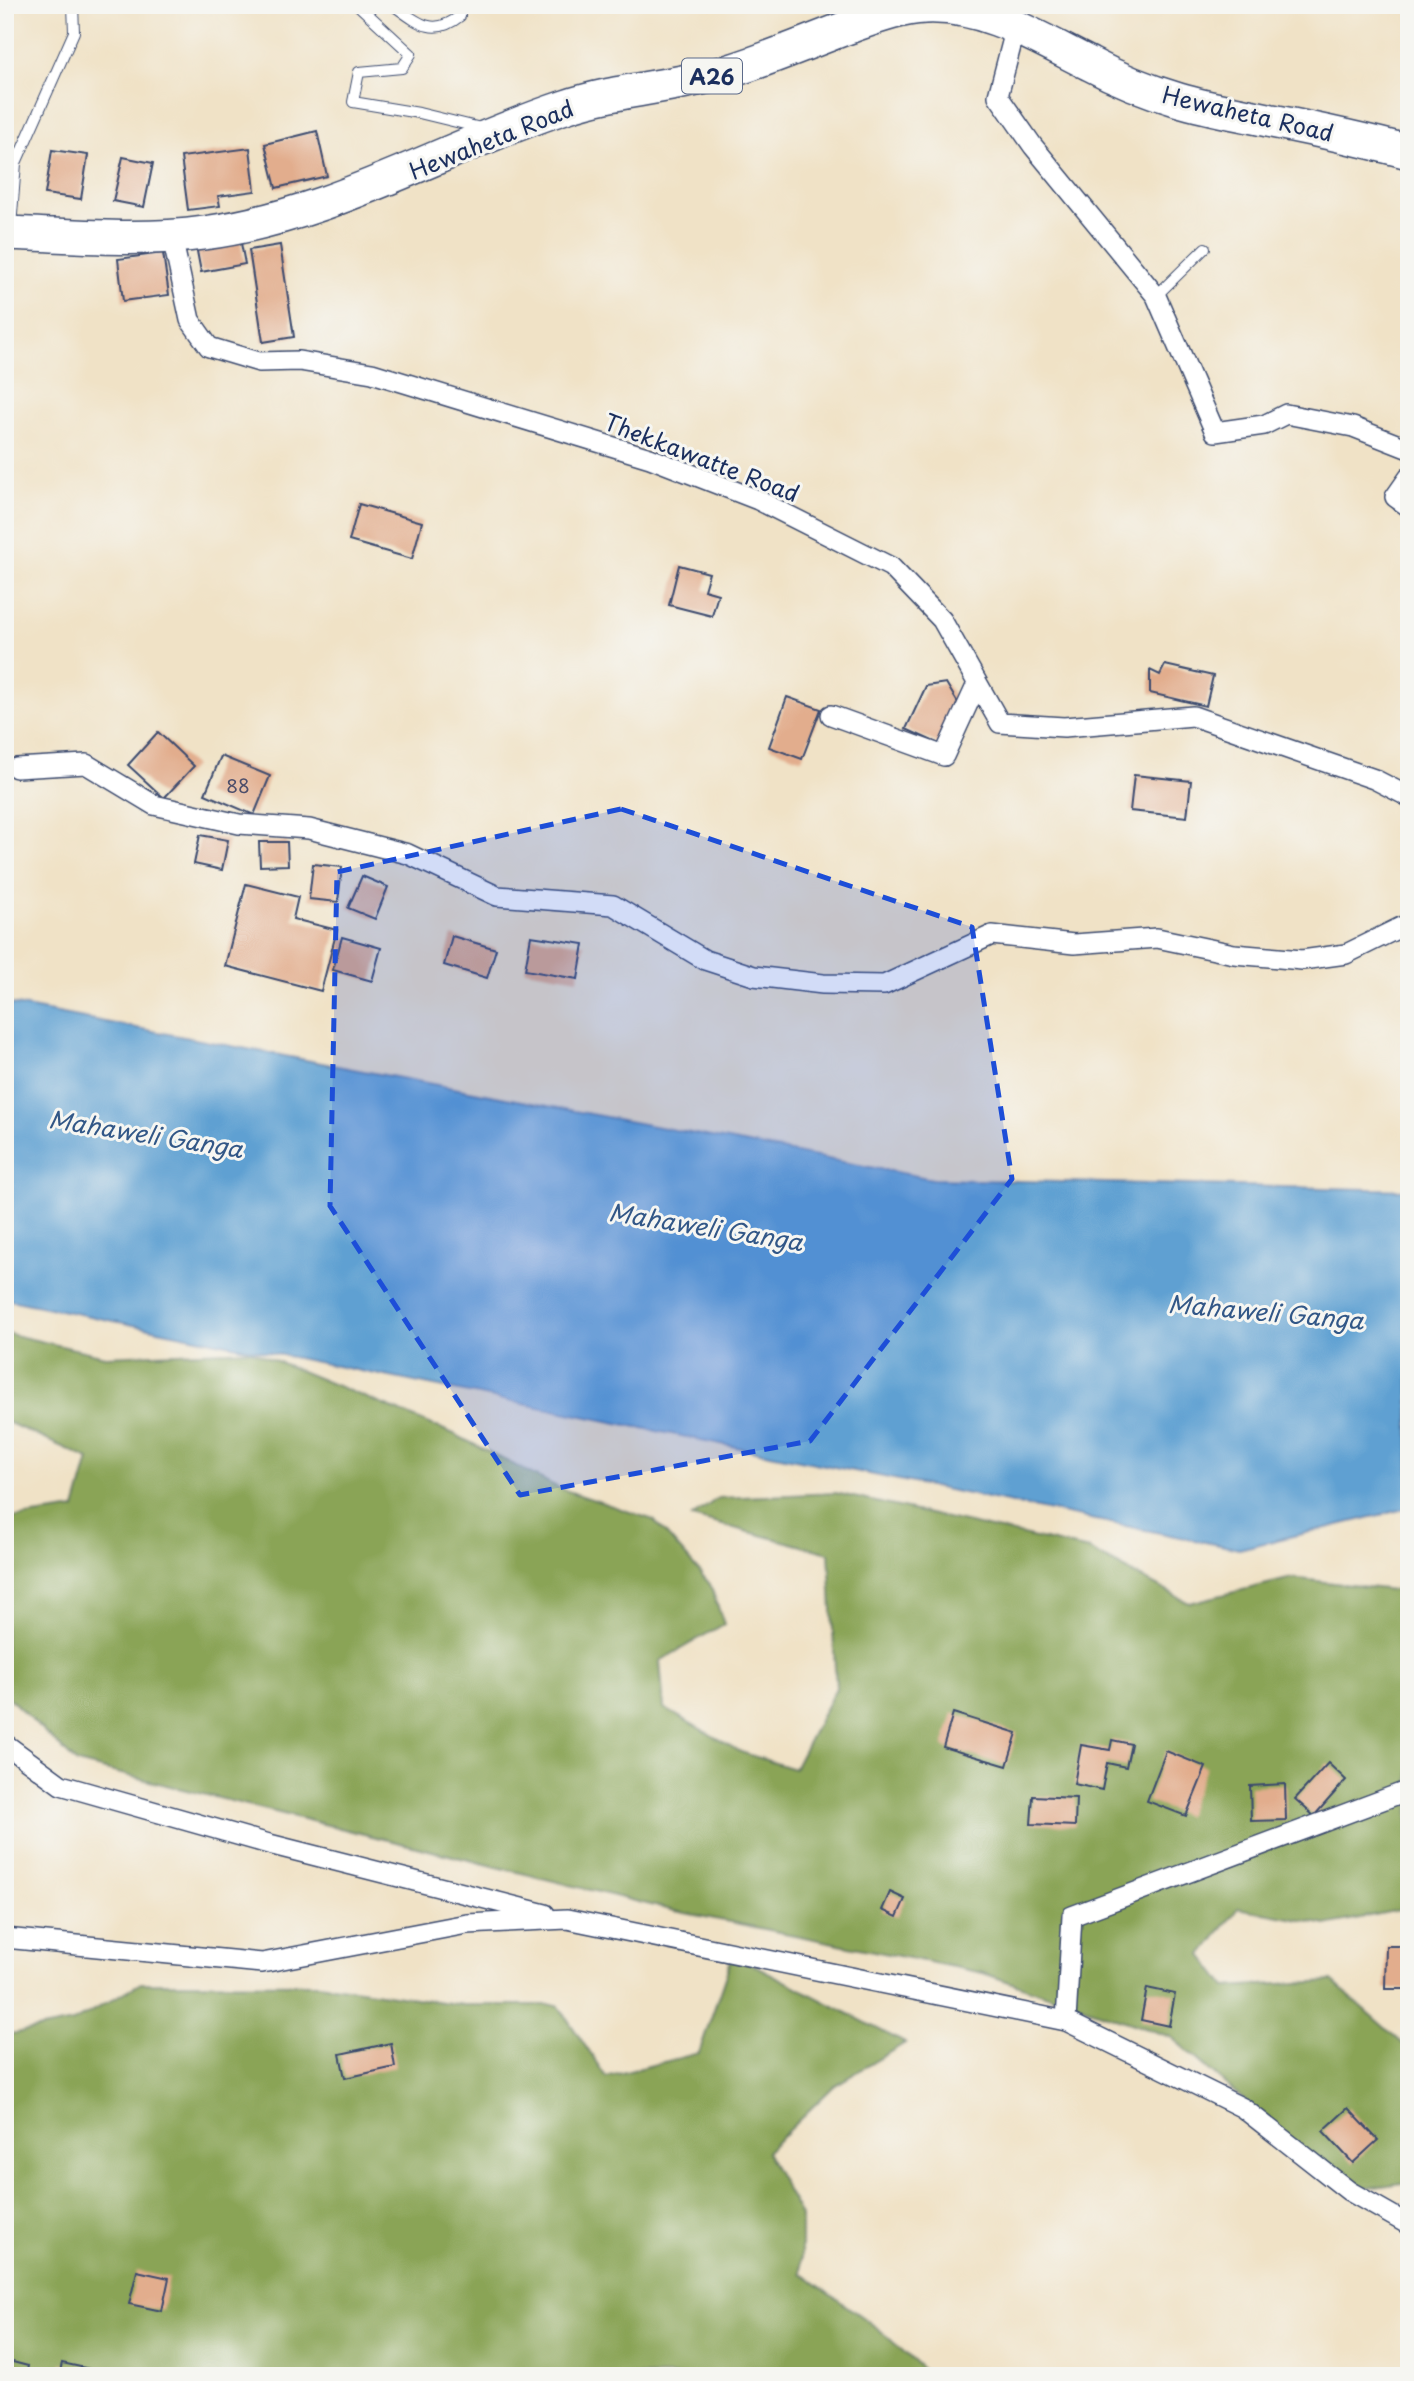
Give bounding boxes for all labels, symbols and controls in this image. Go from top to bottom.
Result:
road number: A26 [682,58,742,94]
street label: Hewaheta Road [1159,76,1337,150]
street label: Hewaheta Road [403,90,579,188]
street label: Thekkawatte Road [599,404,805,510]
house number: 88 [226,771,250,799]
water label: Mahaweli Ganga [46,1100,247,1166]
water label: Mahaweli Ganga [606,1193,807,1259]
water label: Mahaweli Ganga [1167,1285,1367,1338]

